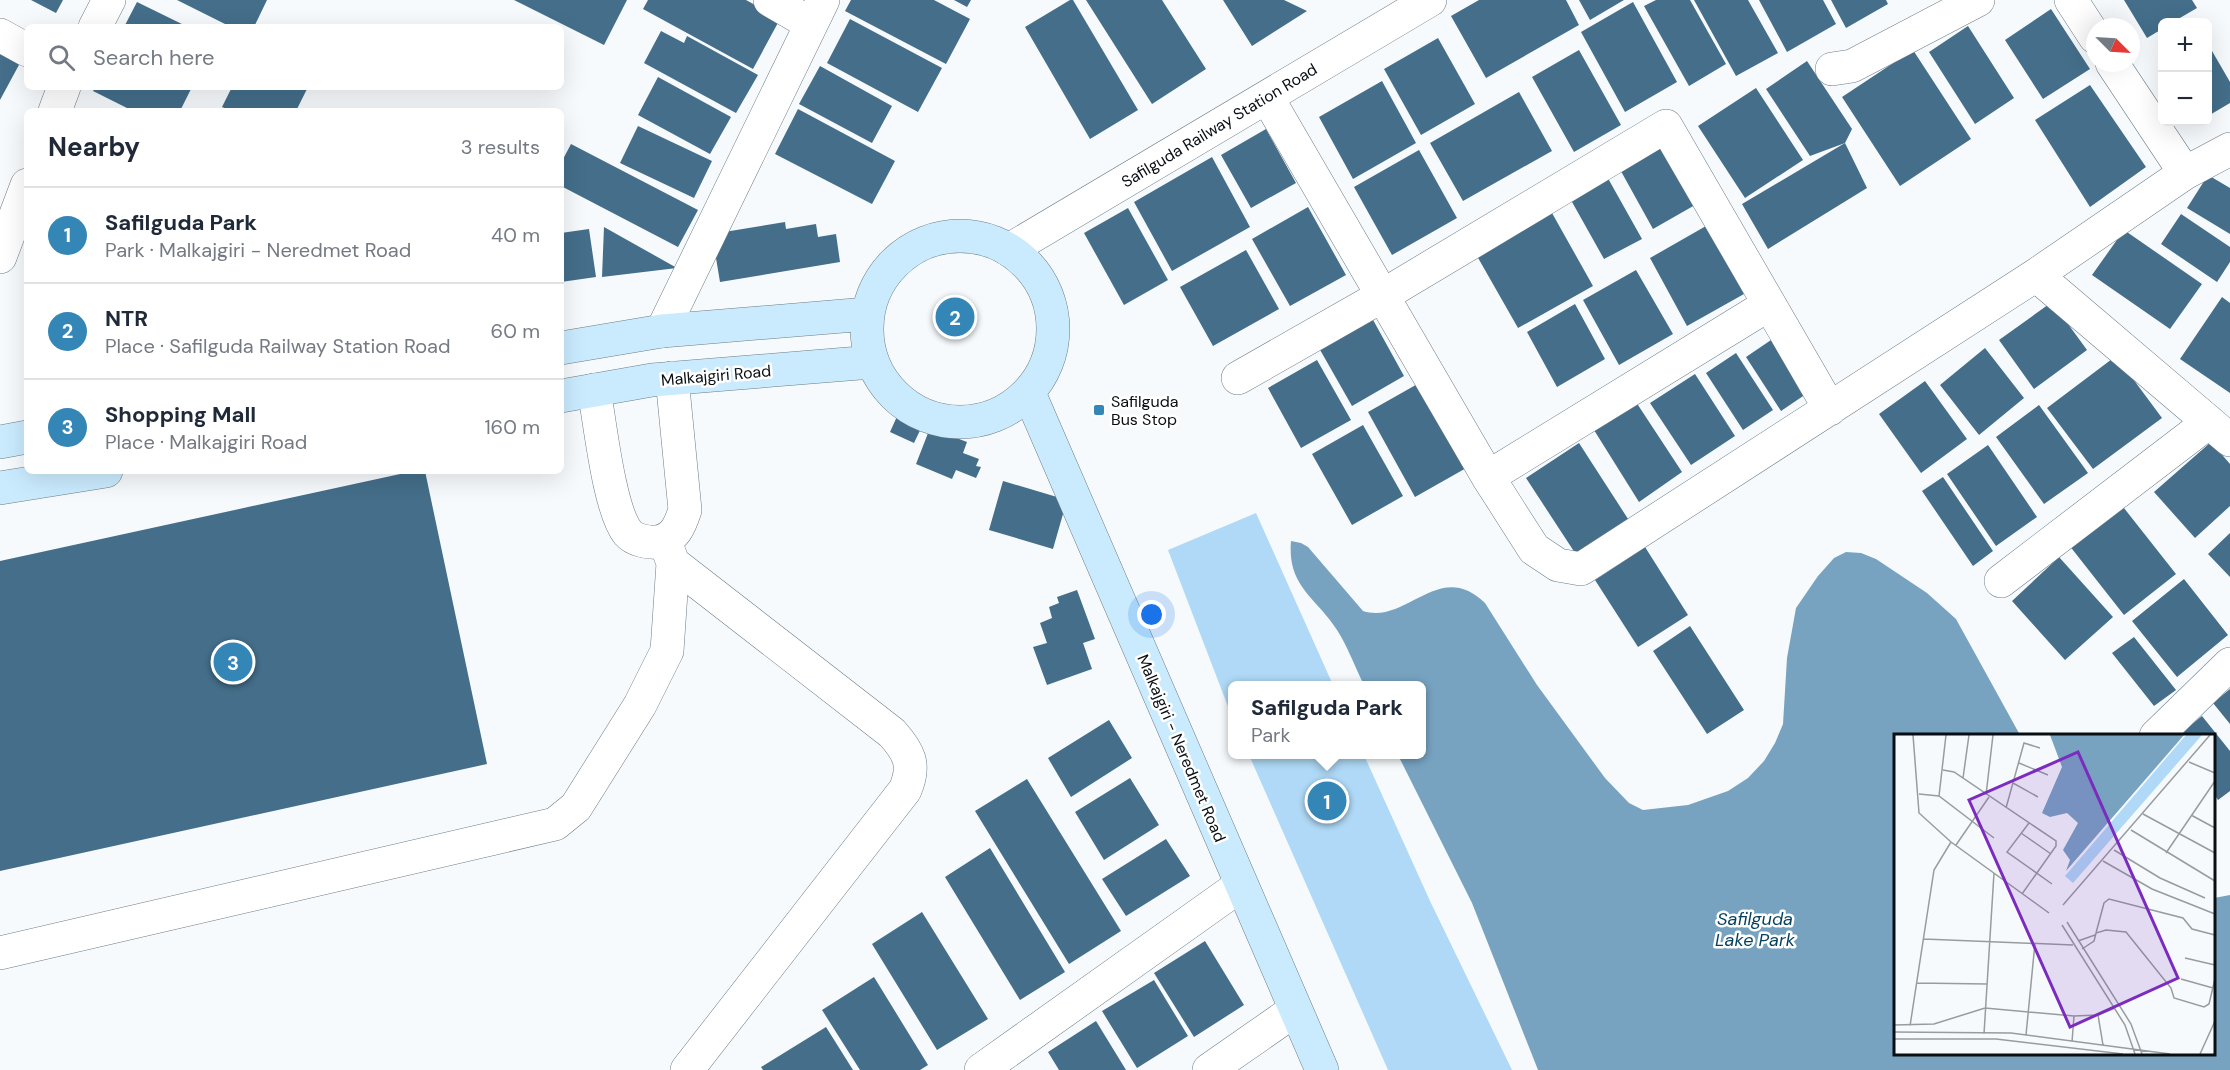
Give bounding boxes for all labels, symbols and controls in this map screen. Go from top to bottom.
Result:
north arrow [2086,18,2140,72]
map controls [2158,18,2212,126]
button: + [2158,18,2212,72]
search box [24,24,564,90]
icon: search [45,41,78,74]
text: Search here [93,43,214,72]
street label: Safilguda Railway Station Road [1117,59,1321,192]
button: − [2158,72,2212,126]
text: Nearby [48,130,140,164]
text: 3 results [461,134,540,160]
text: Safilguda Park [105,208,257,237]
text: 1 [64,222,71,248]
text: 40 m [491,222,540,248]
text: Park · Malkajgiri - Neredmet Road [105,237,411,263]
pin: 2 [936,294,974,340]
text: NTR [105,304,148,333]
text: 2 [62,318,73,344]
text: 60 m [491,318,540,344]
text: Place · Safilguda Railway Station Road [105,333,450,359]
street label: Malkajgiri Road [660,360,772,391]
place label: Safilguda Bus Stop [1111,391,1178,430]
text: Shopping Mall [105,400,256,429]
marker: Safilguda Bus Stop [1092,403,1106,417]
text: 3 [61,414,74,440]
text: 160 m [484,414,540,440]
text: Place · Malkajgiri Road [105,429,307,455]
your location [1137,600,1166,629]
pin: 3 [214,640,252,684]
street label: Malkajgiri - Neredmet Road [1132,651,1231,845]
popup [1228,681,1426,759]
text: Safilguda Park [1251,693,1403,722]
text: Park [1251,722,1291,748]
inset map [1894,734,2215,1055]
pin: 1 [1308,778,1346,824]
water label: Safilguda Lake Park [1715,907,1796,952]

